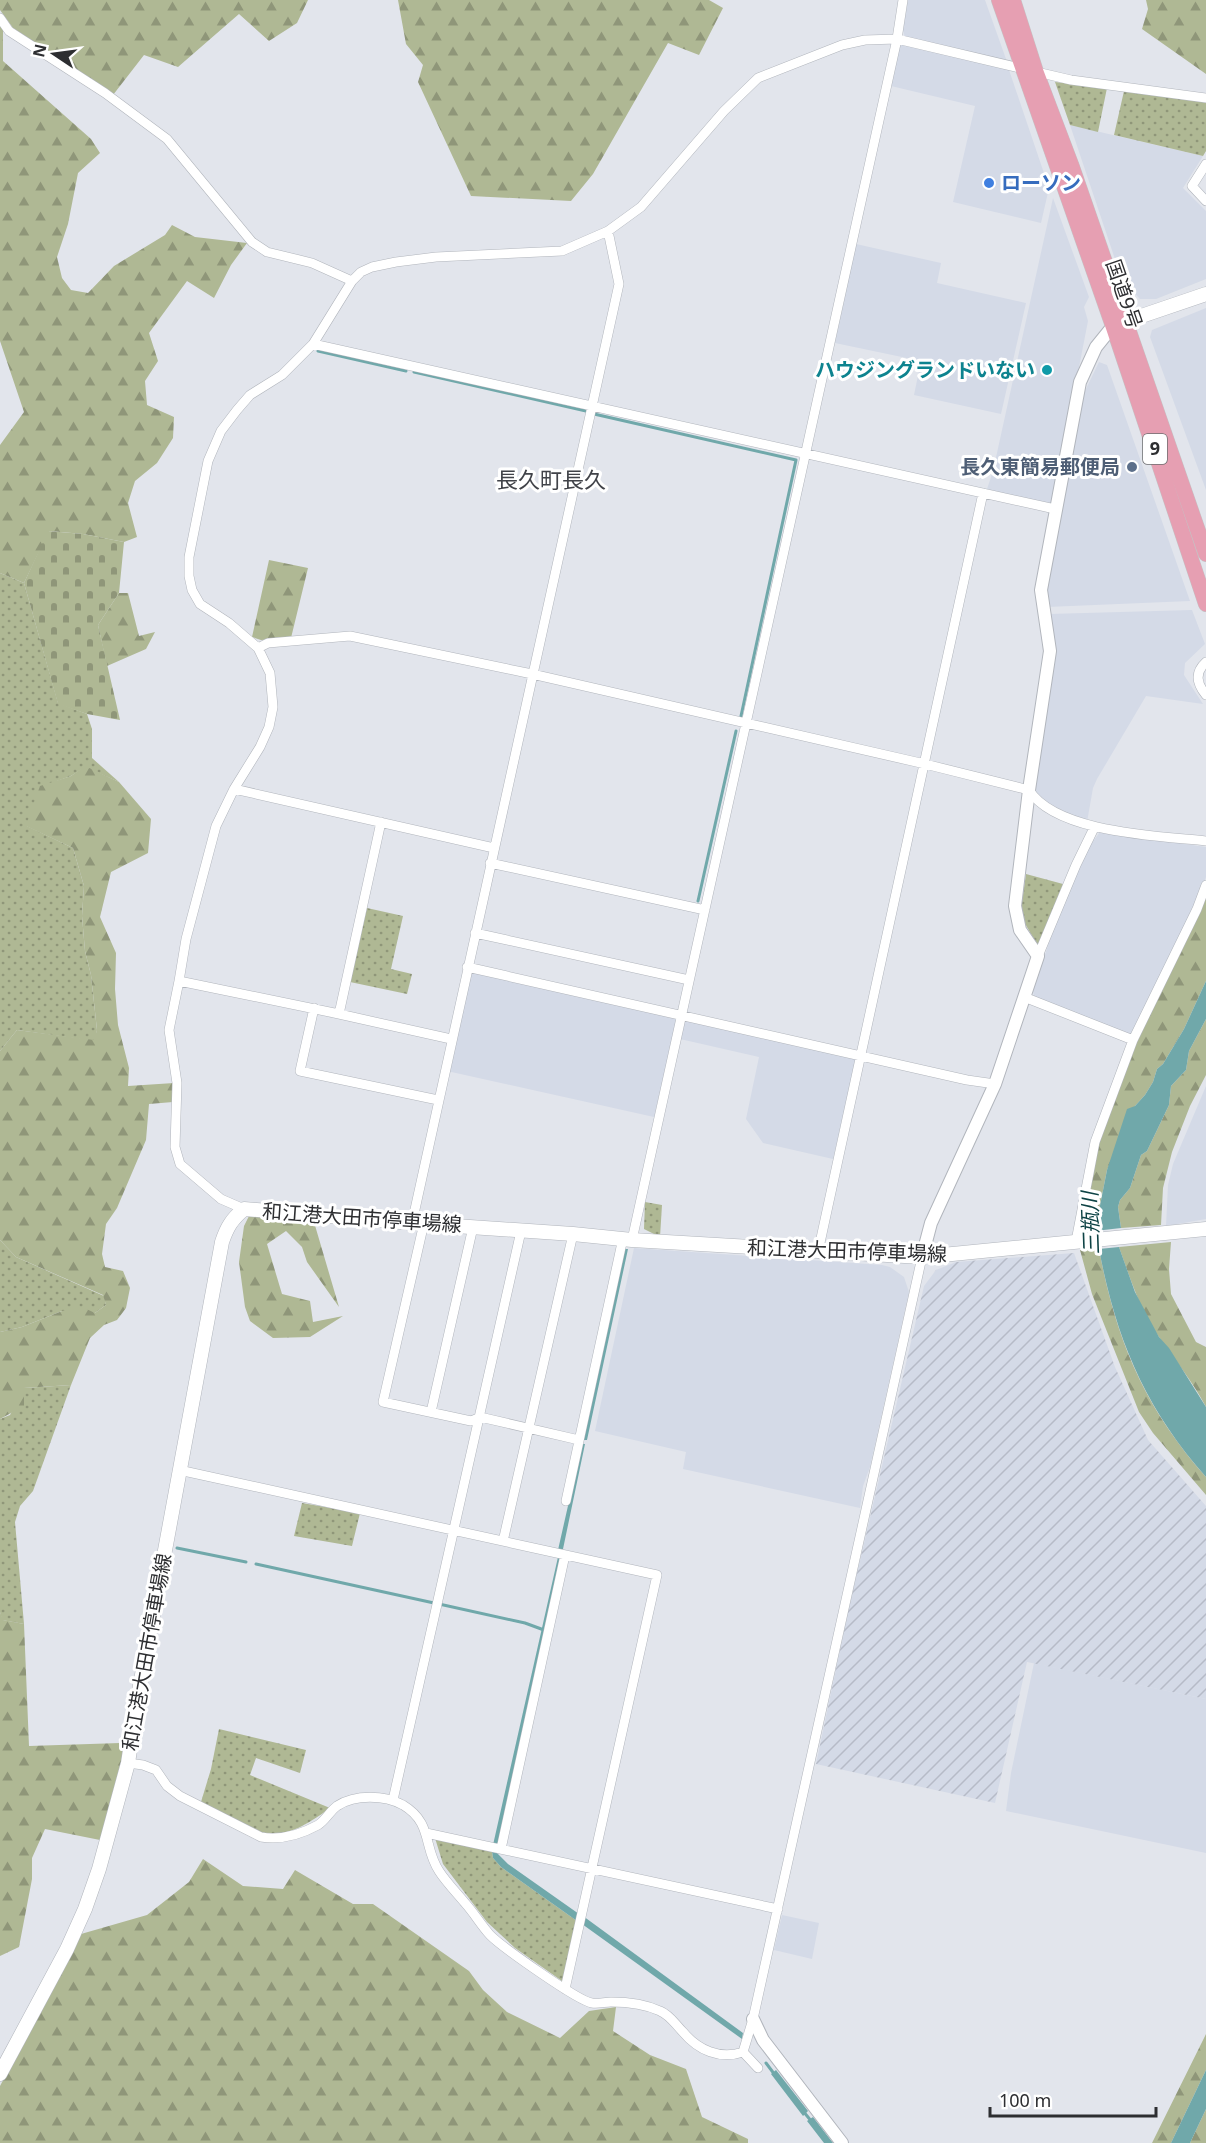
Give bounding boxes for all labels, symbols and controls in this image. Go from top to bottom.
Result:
north arrow [24,24,84,84]
text: N [27,42,52,59]
place label: ローソン [1001,169,1081,196]
marker: ローソン [982,176,996,190]
street label: 国道9号 [1100,256,1149,332]
place label: ハウジングランドいない [815,356,1035,383]
marker: ハウジングランドいない [1040,363,1054,377]
road number: 9 [1143,434,1167,464]
place label: 長久東簡易郵便局 [960,453,1120,480]
marker: 長久東簡易郵便局 [1125,460,1139,474]
district label: 長久町長久 [496,464,606,494]
water label: 三瓶川 [1075,1189,1105,1255]
street label: 和江港大田市停車場線 [261,1197,463,1238]
street label: 和江港大田市停車場線 [747,1234,947,1267]
street label: 和江港大田市停車場線 [116,1551,177,1753]
scale bar [990,2080,1156,2118]
text: 100 m [999,2088,1051,2112]

